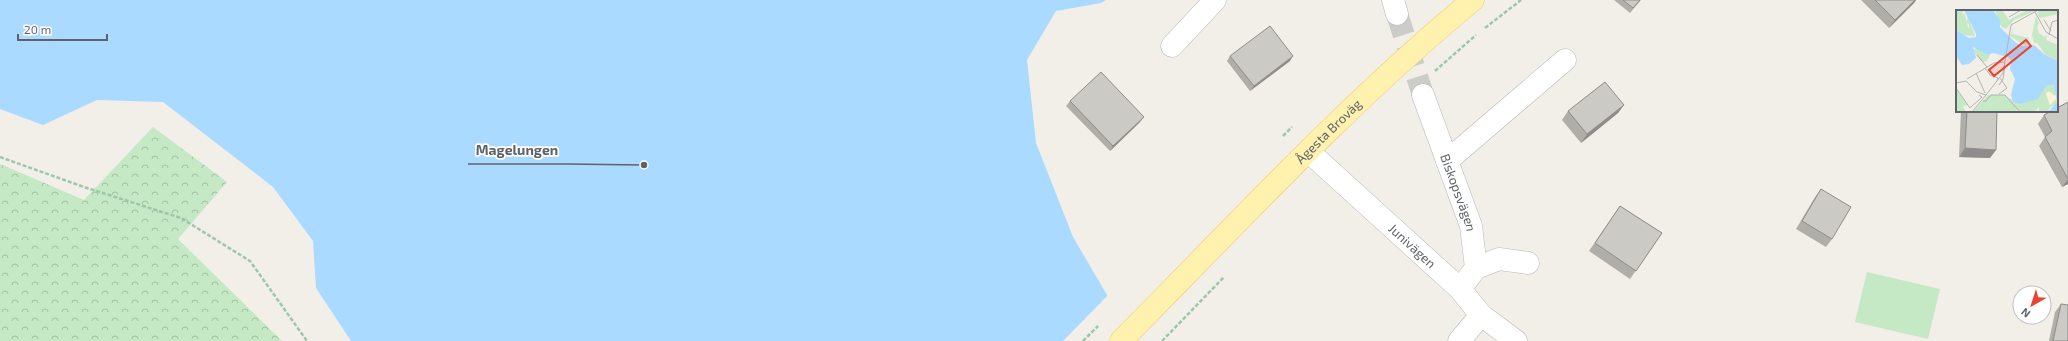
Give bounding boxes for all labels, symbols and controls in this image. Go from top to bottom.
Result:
inset map [1956,10,2058,112]
scale bar [18,16,107,42]
text: 20 m [24,22,51,36]
street label: Ågesta Broväg [1292,96,1365,167]
callout: Magelungen [468,138,566,164]
text: Magelungen [476,141,558,158]
street label: Biskopsvägen [1437,152,1480,232]
street label: Junivägen [1385,220,1439,271]
north arrow [2012,285,2052,325]
text: N [2018,306,2033,321]

